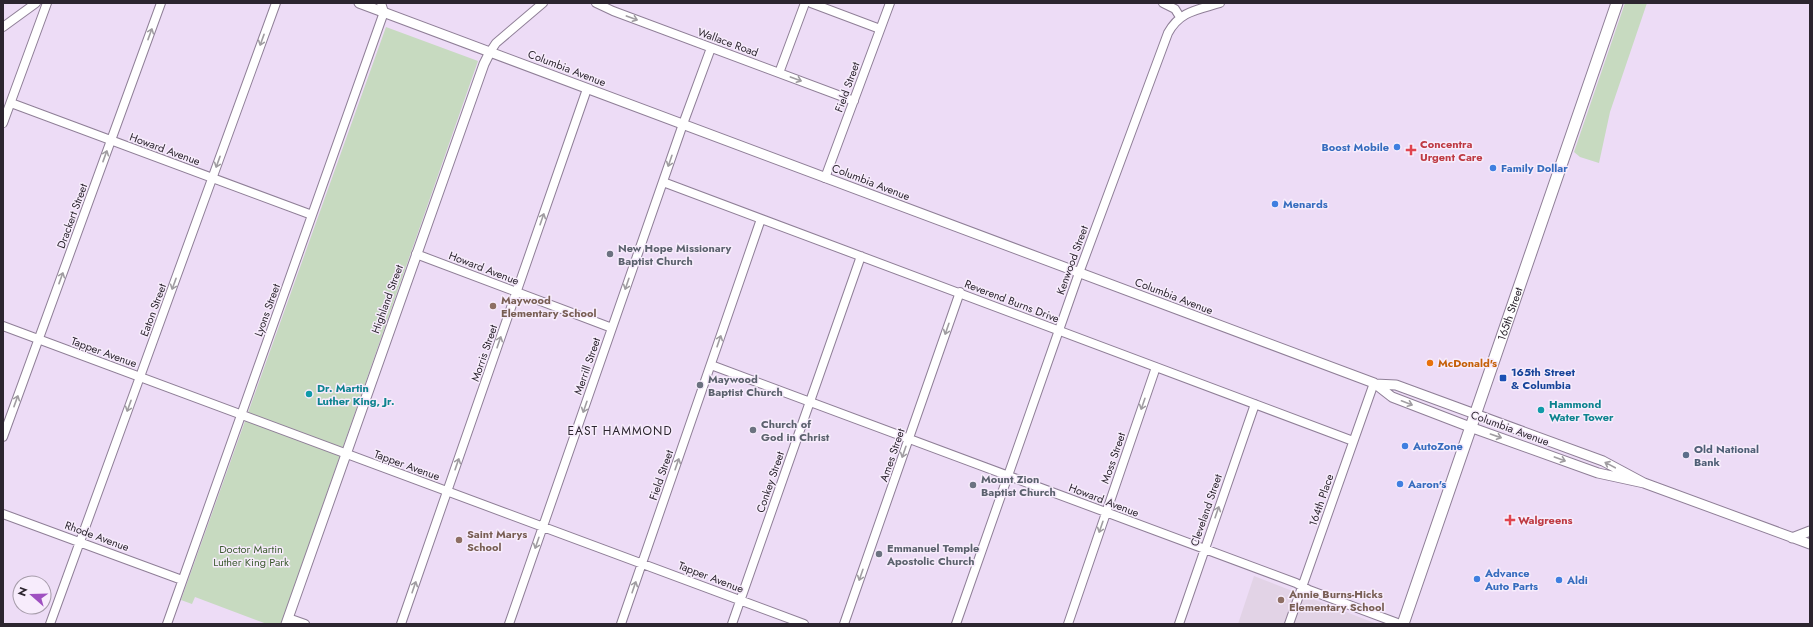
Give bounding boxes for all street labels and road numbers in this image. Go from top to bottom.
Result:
street label: Wallace Road [695,24,761,60]
street label: Columbia Avenue [526,46,609,90]
street label: Field Street [831,59,864,114]
street label: Howard Avenue [127,129,203,169]
street label: Columbia Avenue [830,160,913,204]
street label: Drackert Street [53,181,91,251]
street label: Kenwood Street [1052,223,1092,297]
street label: Howard Avenue [447,247,522,289]
street label: Highland Street [367,262,407,336]
street label: Columbia Avenue [1133,274,1216,318]
street label: Reverend Burns Drive [962,276,1062,327]
street label: Eaton Street [136,281,170,339]
street label: Lyons Street [250,281,284,339]
street label: 165th Street [1493,285,1527,343]
street label: Morris Street [467,322,501,384]
street label: Tapper Avenue [69,333,139,371]
street label: Merrill Street [570,335,604,397]
street label: Columbia Avenue [1469,406,1552,450]
street label: Ames Street [875,426,909,484]
street label: Moss Street [1097,430,1129,486]
street label: Tapper Avenue [372,446,442,484]
street label: Field Street [645,447,677,502]
street label: Conkey Street [752,449,788,515]
street label: Cleveland Street [1186,471,1226,548]
street label: 164th Place [1305,471,1337,528]
street label: Howard Avenue [1067,479,1142,521]
street label: Rhode Avenue [63,517,132,555]
street label: Tapper Avenue [676,557,746,597]

